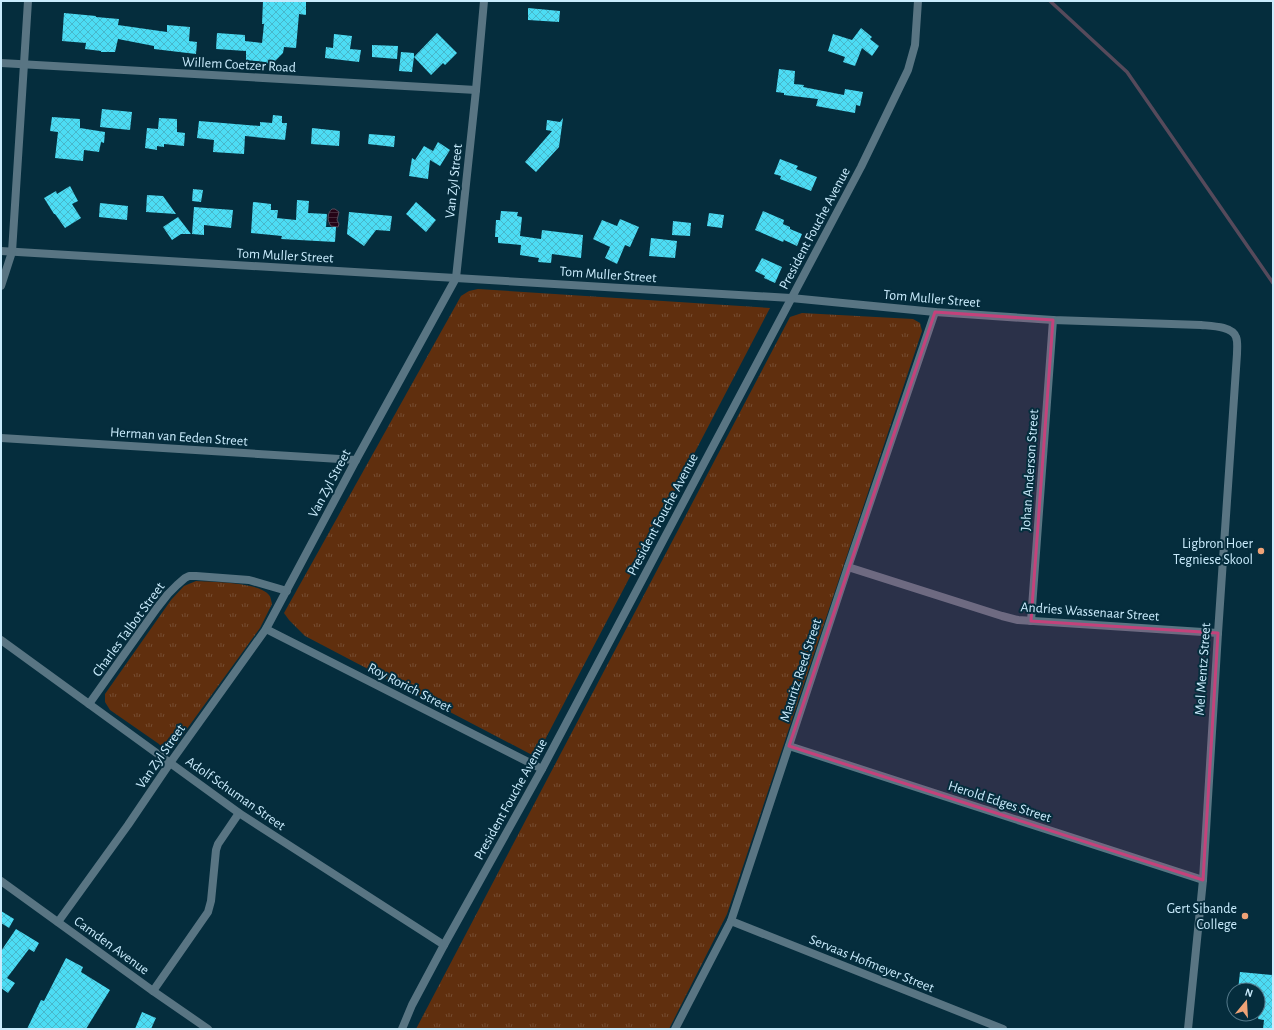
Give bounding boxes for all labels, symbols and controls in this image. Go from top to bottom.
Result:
street label: Willem Coetzer Road [182,55,296,75]
street label: Van Zyl Street [443,143,465,219]
street label: President Fouche Avenue [777,165,853,292]
street label: Tom Muller Street [236,246,334,266]
street label: Tom Muller Street [559,265,657,285]
street label: Tom Muller Street [883,288,981,310]
street label: Johan Anderson Street [1019,408,1041,531]
street label: Herman van Eeden Street [110,425,249,449]
street label: Van Zyl Street [306,447,354,520]
street label: President Fouche Avenue [625,451,701,578]
place label: Ligbron Hoer Tegniese Skool [1173,537,1253,567]
marker: Ligbron Hoer Tegniese Skool [1256,546,1266,556]
street label: Charles Talbot Street [90,580,168,679]
street label: Andries Wassenaar Street [1020,600,1160,624]
street label: Mauritz Reed Street [778,617,824,724]
street label: Mel Mentz Street [1193,622,1213,716]
street label: Roy Rorich Street [365,661,454,715]
street label: Van Zyl Street [134,721,188,791]
street label: President Fouche Avenue [472,737,550,862]
street label: Adolf Schuman Street [183,754,288,834]
street label: Herold Edges Street [946,779,1053,825]
place label: Gert Sibande College [1167,902,1237,932]
marker: Gert Sibande College [1240,911,1250,921]
street label: Camden Avenue [71,914,151,978]
street label: Servaas Hofmeyer Street [807,932,937,996]
north arrow [1226,982,1266,1022]
text: N [1244,987,1254,999]

